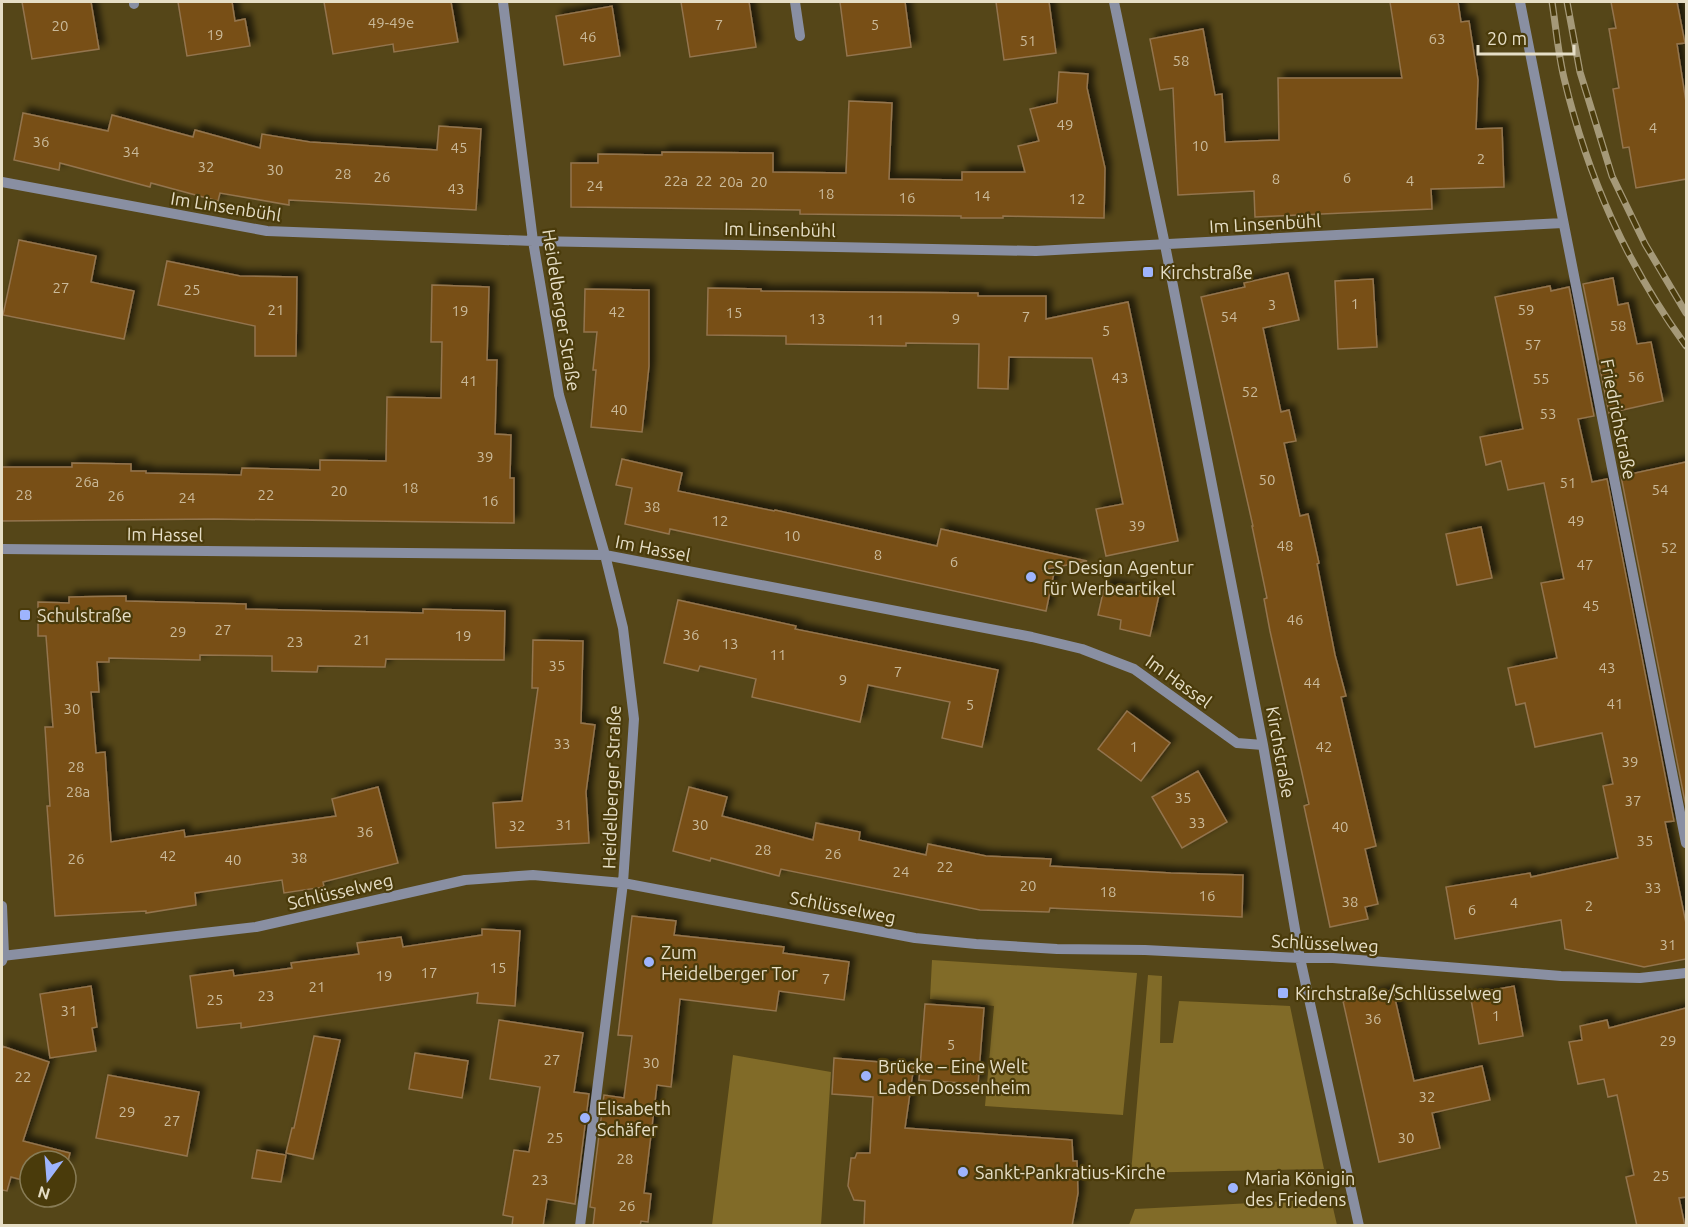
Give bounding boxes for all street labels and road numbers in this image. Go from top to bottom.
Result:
street label: Im Linsenbühl [169,187,283,225]
street label: Im Linsenbühl [1209,210,1322,236]
street label: Im Linsenbühl [724,218,836,240]
street label: Heidelberger Straße [539,227,585,393]
street label: Friedrichstraße [1598,357,1640,481]
street label: Im Hassel [127,523,204,545]
street label: Im Hassel [614,531,693,565]
street label: Im Hassel [1142,650,1216,712]
street label: Heidelberger Straße [598,705,624,869]
street label: Kirchstraße [1263,705,1299,799]
street label: Schlüsselweg [285,869,395,913]
street label: Schlüsselweg [788,887,898,927]
street label: Schlüsselweg [1271,930,1379,956]

